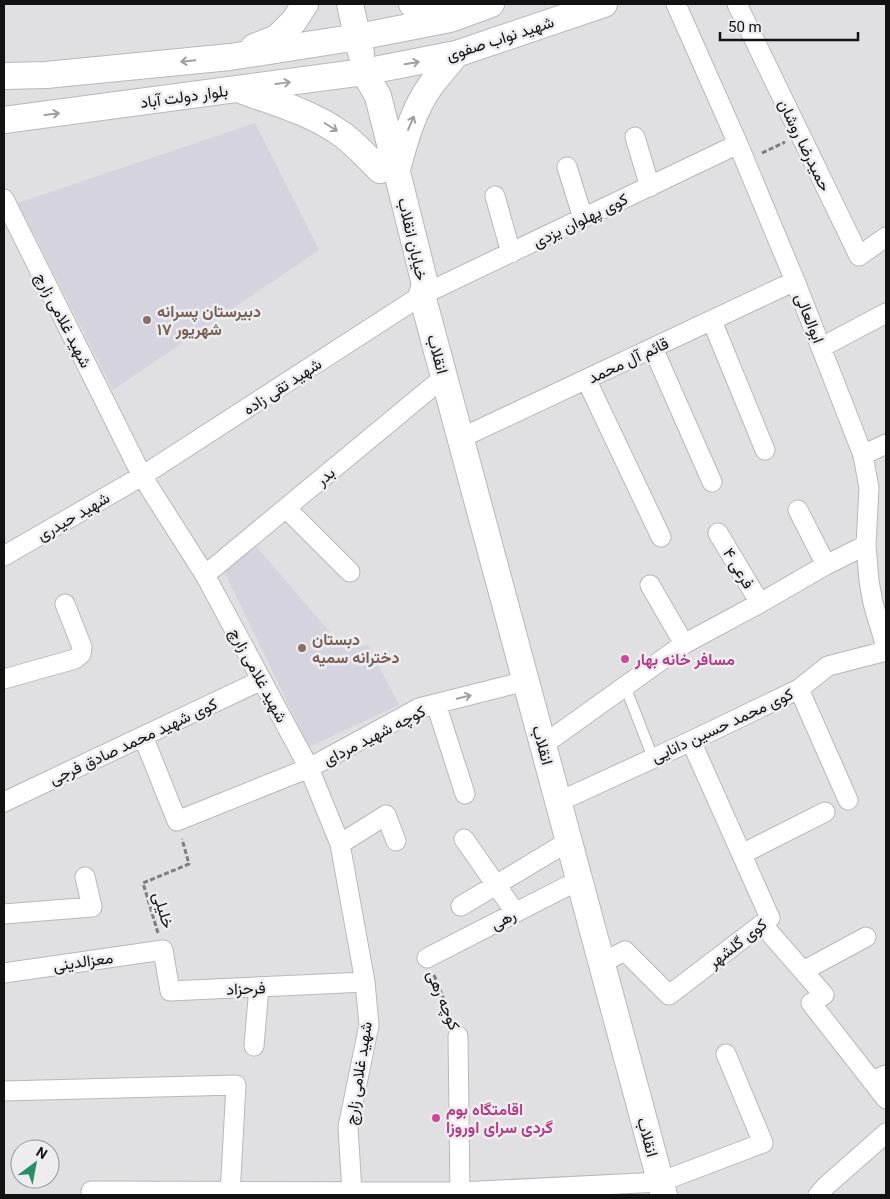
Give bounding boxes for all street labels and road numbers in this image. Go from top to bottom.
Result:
street label: شهید نواب صفوی [444,12,557,66]
street label: بلوار دولت آباد [139,81,229,113]
street label: حمیدرضا روشان [773,96,835,195]
street label: کوی پهلوان یزدی [530,189,632,253]
street label: خیابان انقلاب [394,196,431,283]
street label: شهید غلامی زارچ [30,269,96,372]
street label: ابوالعالی [790,290,828,346]
street label: انقلاب [423,332,452,376]
street label: قائم آل محمد [585,334,672,388]
street label: شهید تقی زاده [239,354,326,420]
street label: بدر [311,463,339,491]
street label: شهید حیدری [34,488,113,546]
street label: فرعی ۴ [718,544,758,593]
street label: شهید غلامی زارچ [224,625,291,727]
street label: کوی محمد حسین دانایی [648,684,797,768]
street label: کوی شهید محمد صادق فرجی [46,694,221,790]
street label: کوچه شهید مردای [320,702,429,771]
street label: انقلاب [528,723,557,767]
street label: خلیلی [148,890,178,931]
street label: رهی [487,905,519,935]
street label: کوی گلشهر [703,915,771,974]
street label: معزالدینی [52,948,114,976]
street label: کوچه رهی [421,967,464,1034]
street label: فرحزاد [226,978,266,1000]
street label: شهید غلامی زارچ [341,1020,378,1126]
street label: انقلاب [633,1115,662,1159]

